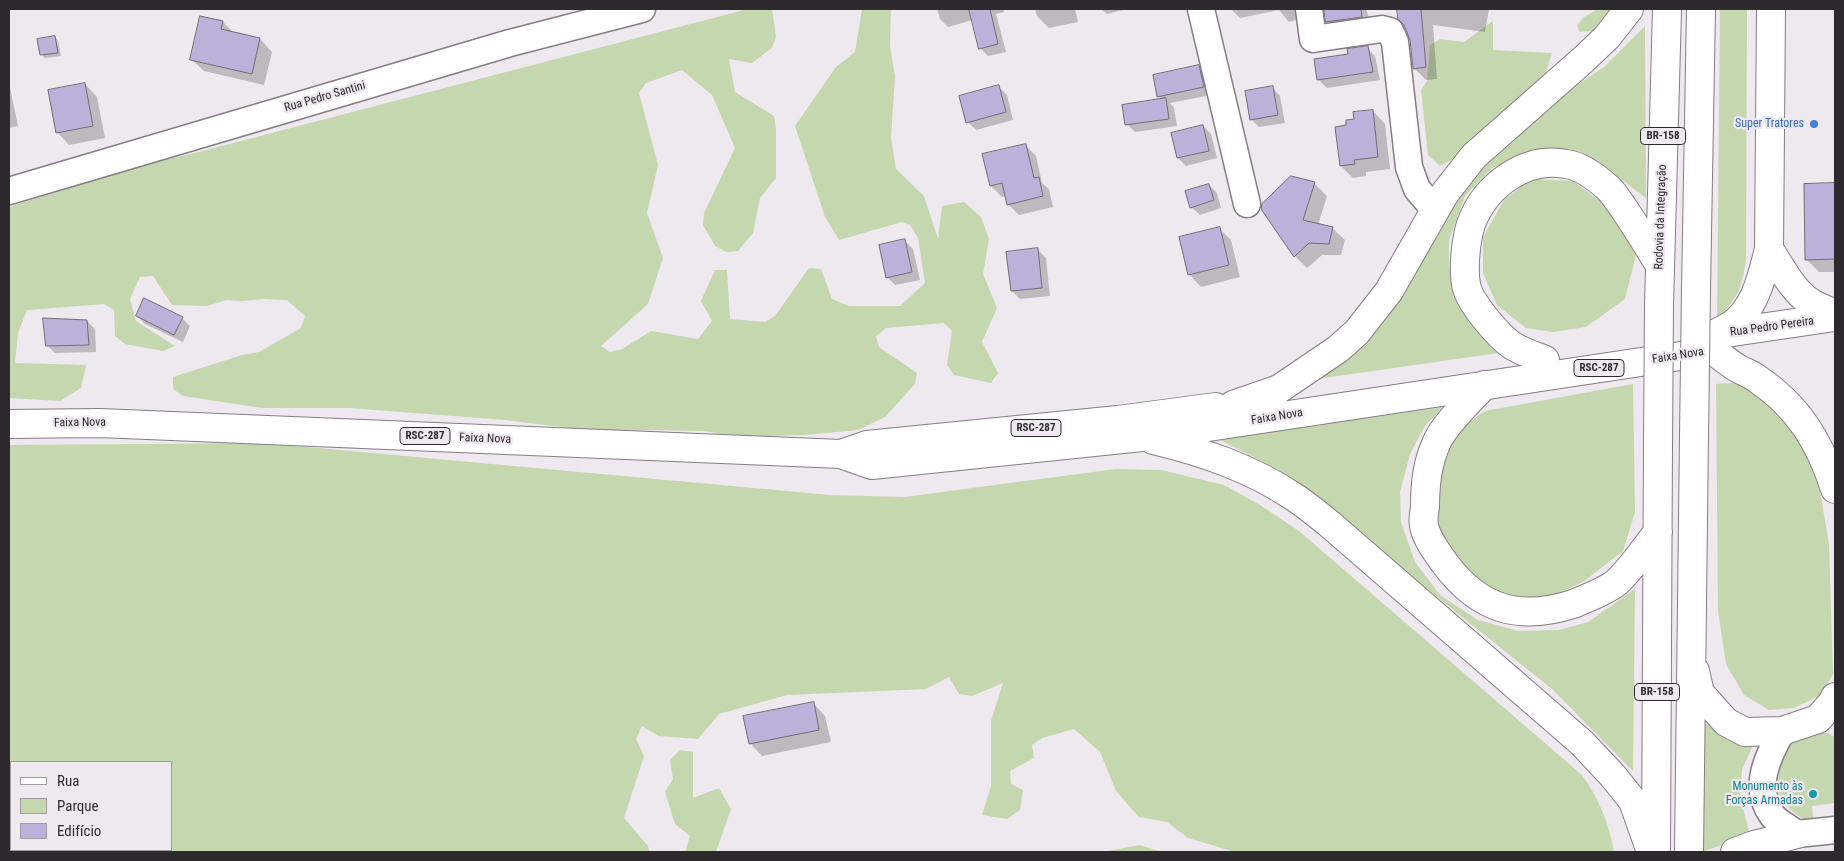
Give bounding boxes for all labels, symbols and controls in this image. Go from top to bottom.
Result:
street label: Rua Pedro Santini [283,79,367,115]
place label: Super Tratores [1735,117,1804,131]
marker: Super Tratores [1808,118,1820,130]
road number: BR-158 [1640,128,1686,144]
street label: Rodovia da Integração [1652,164,1670,270]
street label: Rua Pedro Pereira [1729,314,1815,340]
street label: Faixa Nova [1651,345,1705,367]
road number: RSC-287 [1574,359,1624,376]
street label: Faixa Nova [1250,406,1304,428]
street label: Faixa Nova [54,415,106,431]
road number: RSC-287 [1011,419,1061,436]
road number: RSC-287 [400,428,450,444]
street label: Faixa Nova [459,431,511,447]
road number: BR-158 [1634,684,1680,700]
legend [10,761,172,851]
text: Rua [57,772,79,790]
place label: Monumento às Forças Armadas [1726,780,1803,808]
marker: Monumento às Forças Armadas [1807,788,1819,800]
text: Parque [57,797,99,815]
text: Edifício [57,822,101,840]

